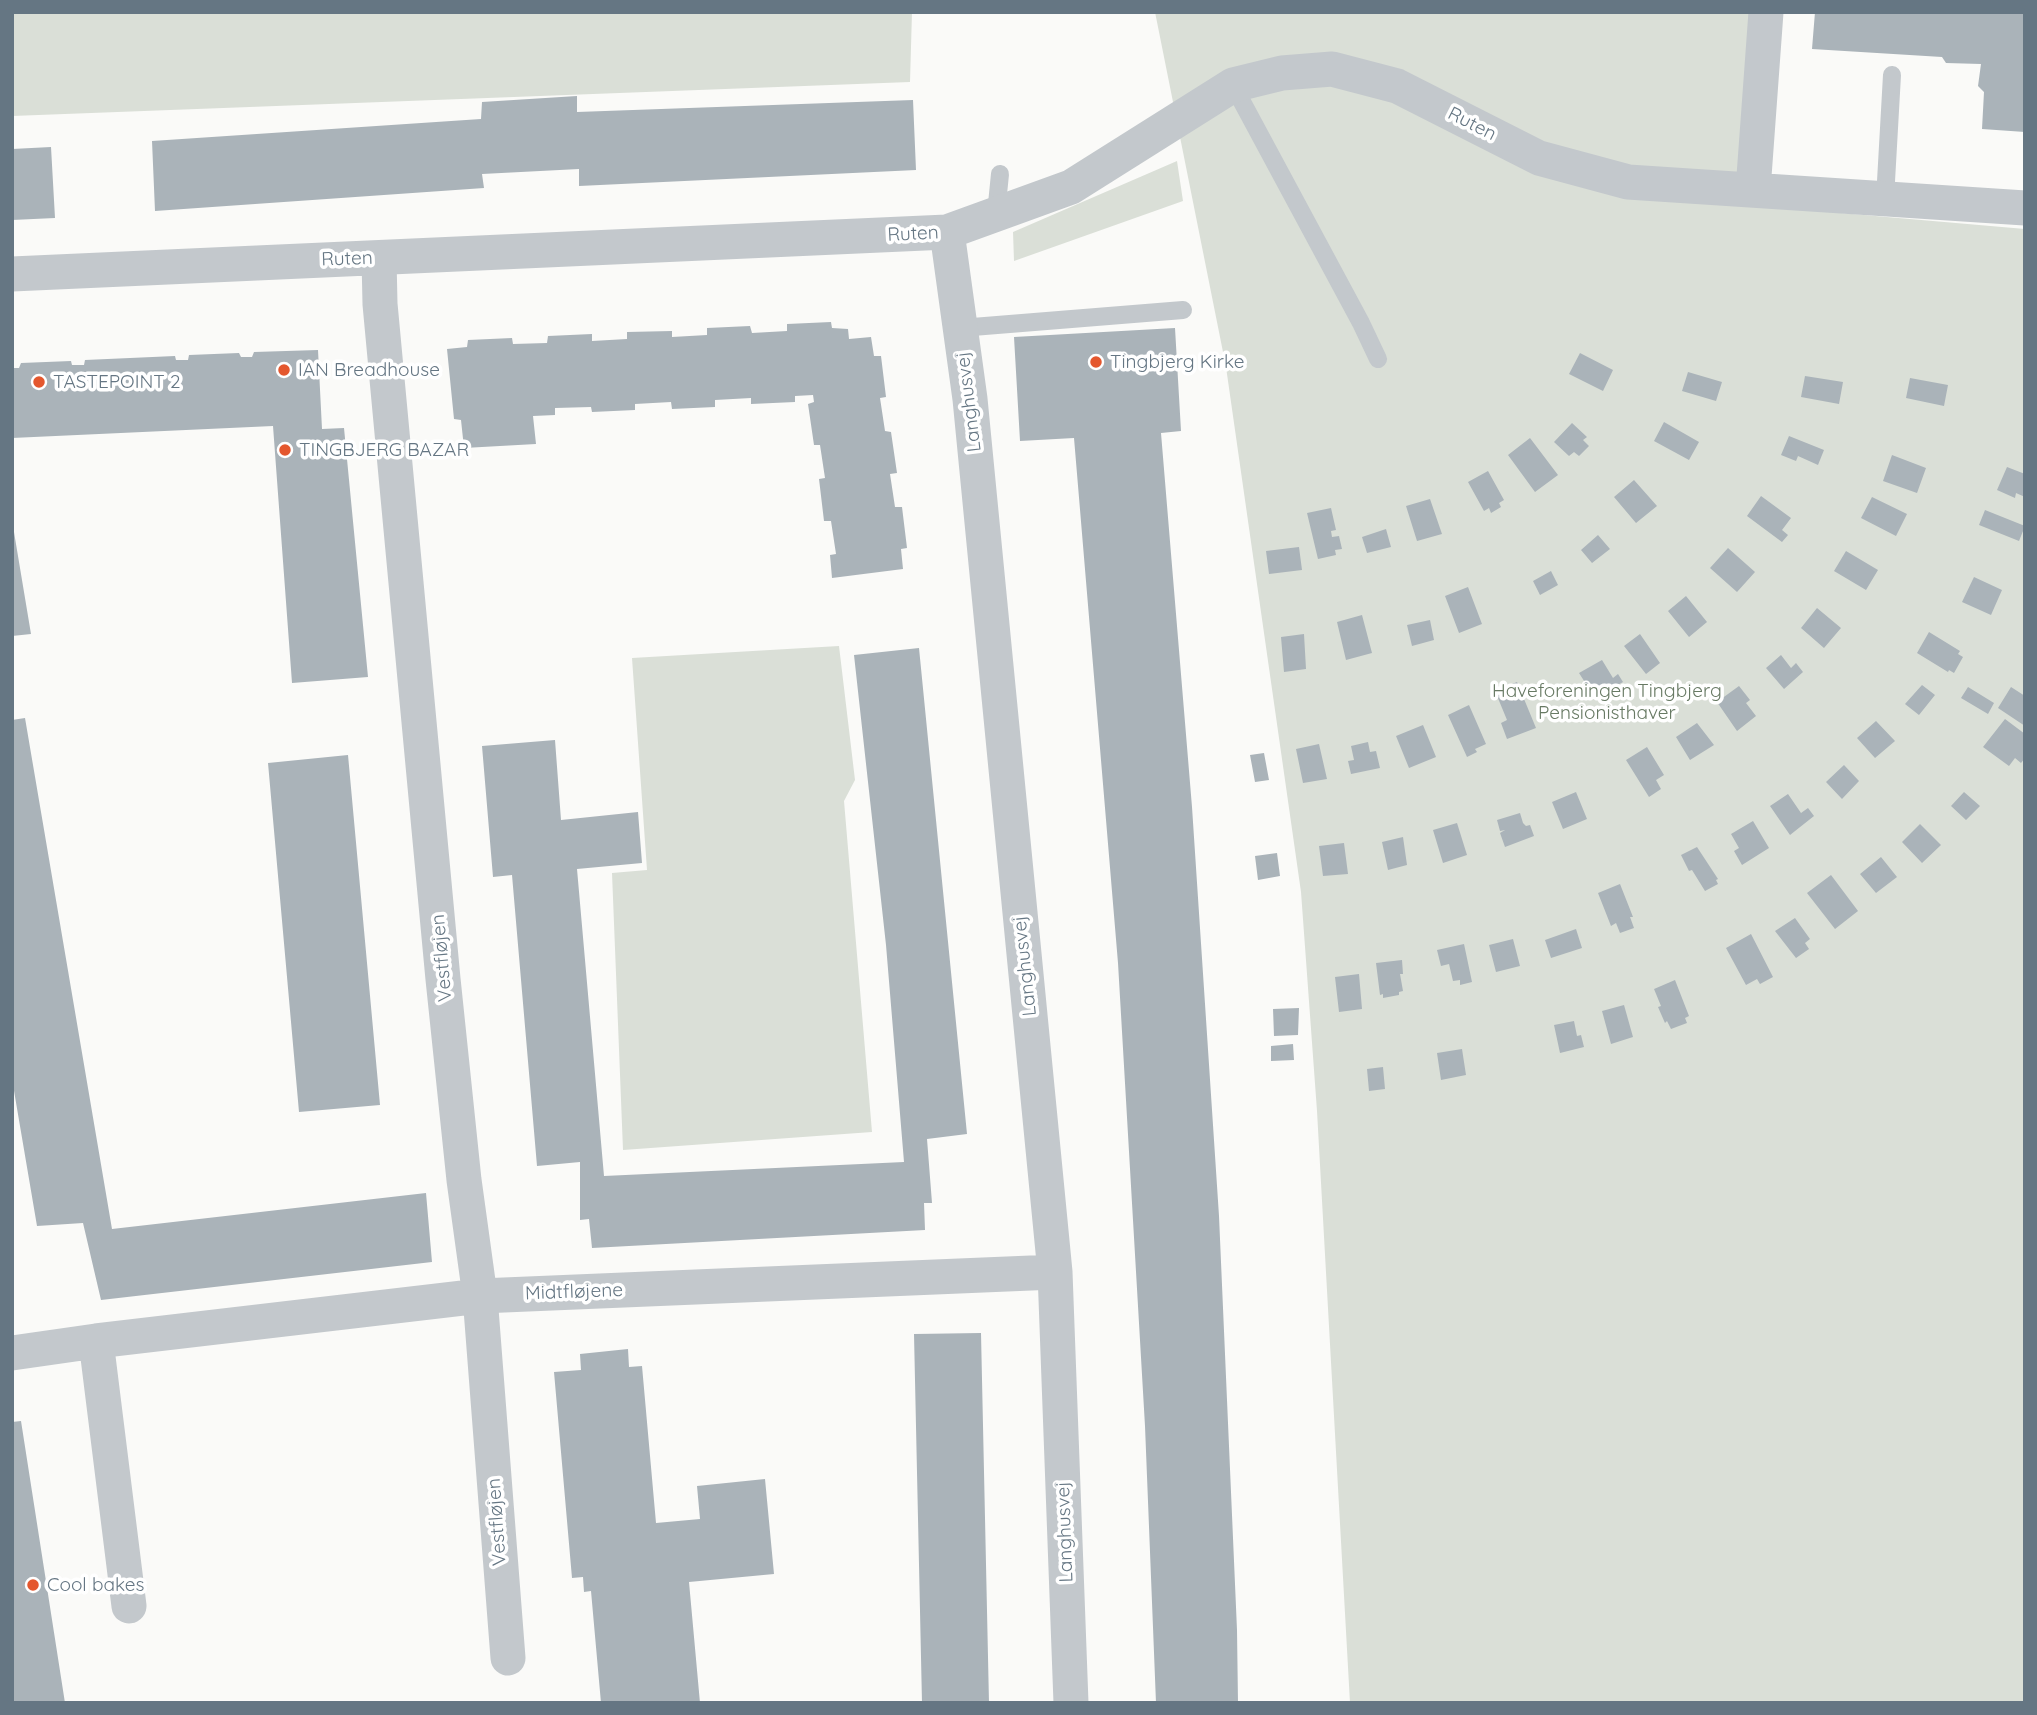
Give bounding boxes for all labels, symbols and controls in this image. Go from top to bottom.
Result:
street label: Ruten [1444,102,1500,146]
street label: Ruten [887,221,939,247]
street label: Ruten [321,247,373,271]
street label: Langhusvej [952,351,986,453]
place label: Tingbjerg Kirke [1110,351,1245,373]
marker: Tingbjerg Kirke [1088,354,1104,370]
place label: IAN Breadhouse [298,359,440,381]
marker: IAN Breadhouse [276,362,292,378]
place label: TASTEPOINT 2 [53,371,180,393]
marker: TASTEPOINT 2 [31,374,47,390]
place label: TINGBJERG BAZAR [299,439,469,461]
marker: TINGBJERG BAZAR [277,442,293,458]
park label: Haveforeningen Tingbjerg Pensionisthaver [1492,680,1722,724]
street label: Vestfløjen [427,913,457,1003]
street label: Langhusvej [1008,915,1042,1017]
street label: Midtfløjene [525,1279,623,1305]
street label: Vestfløjen [483,1477,511,1567]
street label: Langhusvej [1052,1481,1078,1583]
place label: Cool bakes [47,1574,144,1596]
marker: Cool bakes [25,1577,41,1593]

